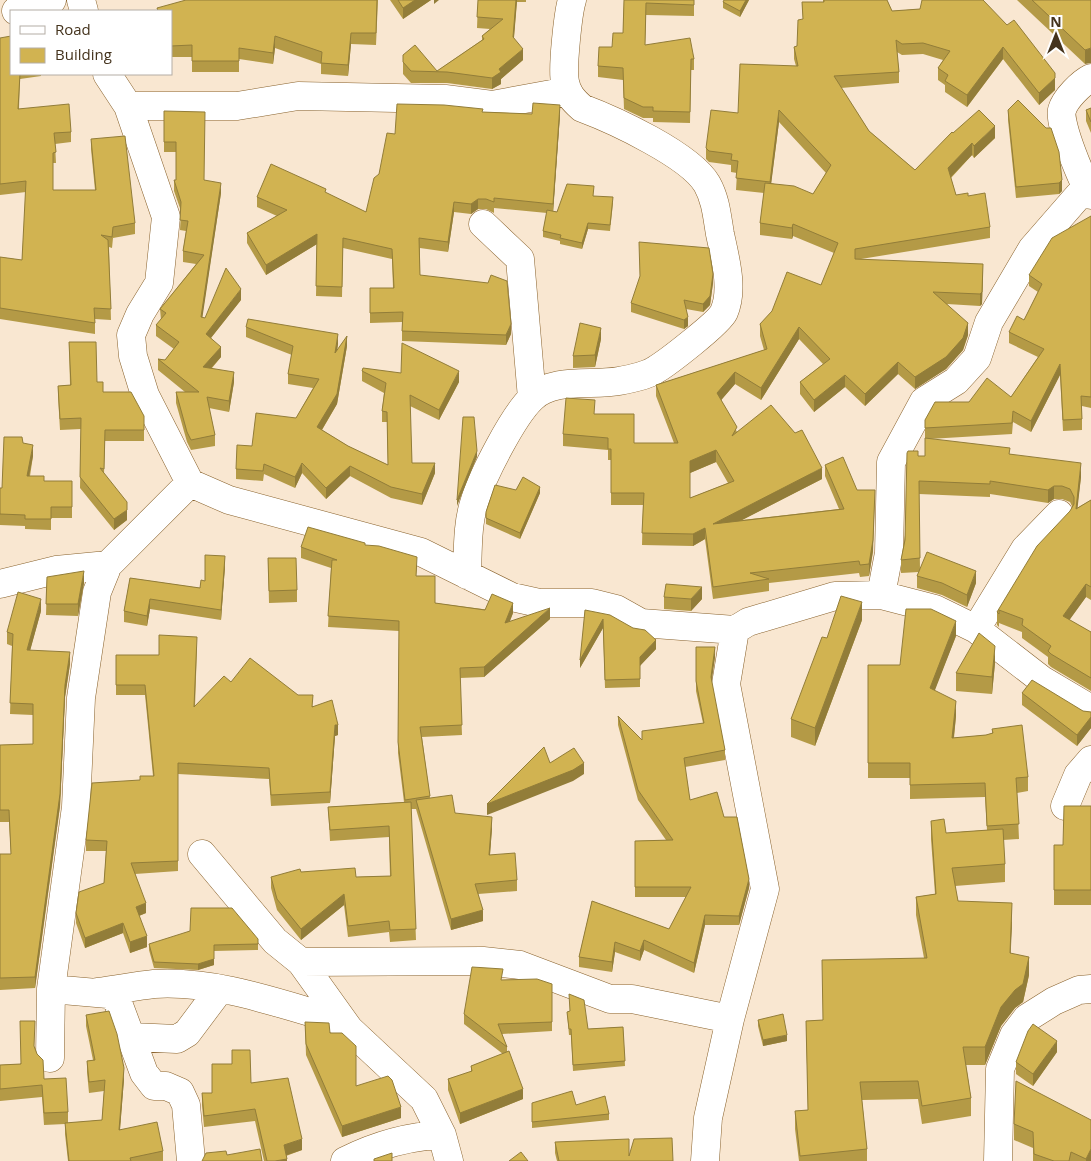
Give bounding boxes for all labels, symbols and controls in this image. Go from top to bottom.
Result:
legend [10,10,172,75]
north arrow [1031,10,1081,60]
text: N [1050,12,1062,31]
text: Road [55,19,91,39]
text: Building [55,44,112,64]

